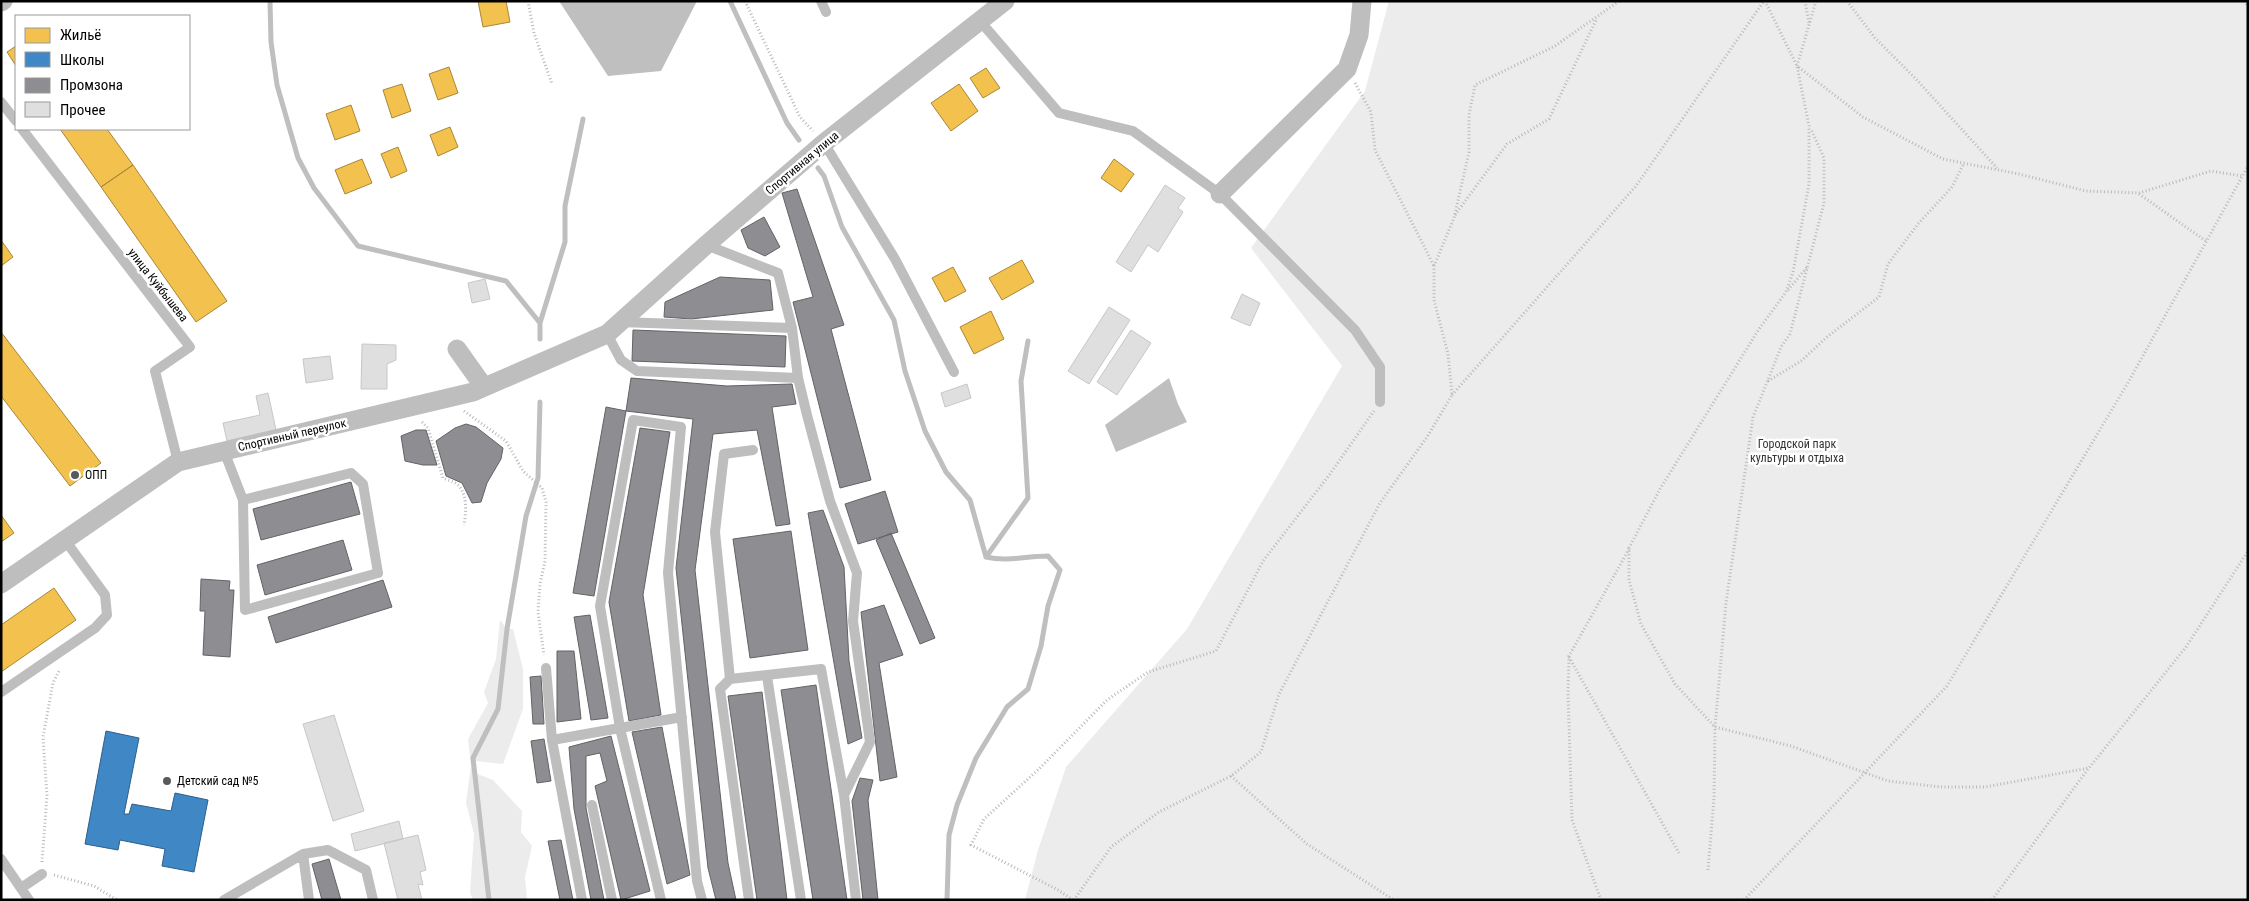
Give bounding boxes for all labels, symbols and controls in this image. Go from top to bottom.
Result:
legend [15,15,190,130]
text: Жильё [60,26,101,44]
text: Школы [60,51,105,69]
text: Промзона [60,76,123,94]
text: Прочее [60,101,106,119]
street label: Спортивная улица [763,128,842,198]
street label: улица Куйбышева [125,246,191,325]
street label: Спортивный переулок [237,416,348,454]
park label: Городской парк культуры и отдыха [1750,437,1844,465]
place label: ОПП [85,468,107,482]
marker: ОПП [69,469,81,481]
place label: Детский сад №5 [177,774,259,788]
marker: Детский сад №5 [161,775,173,787]

